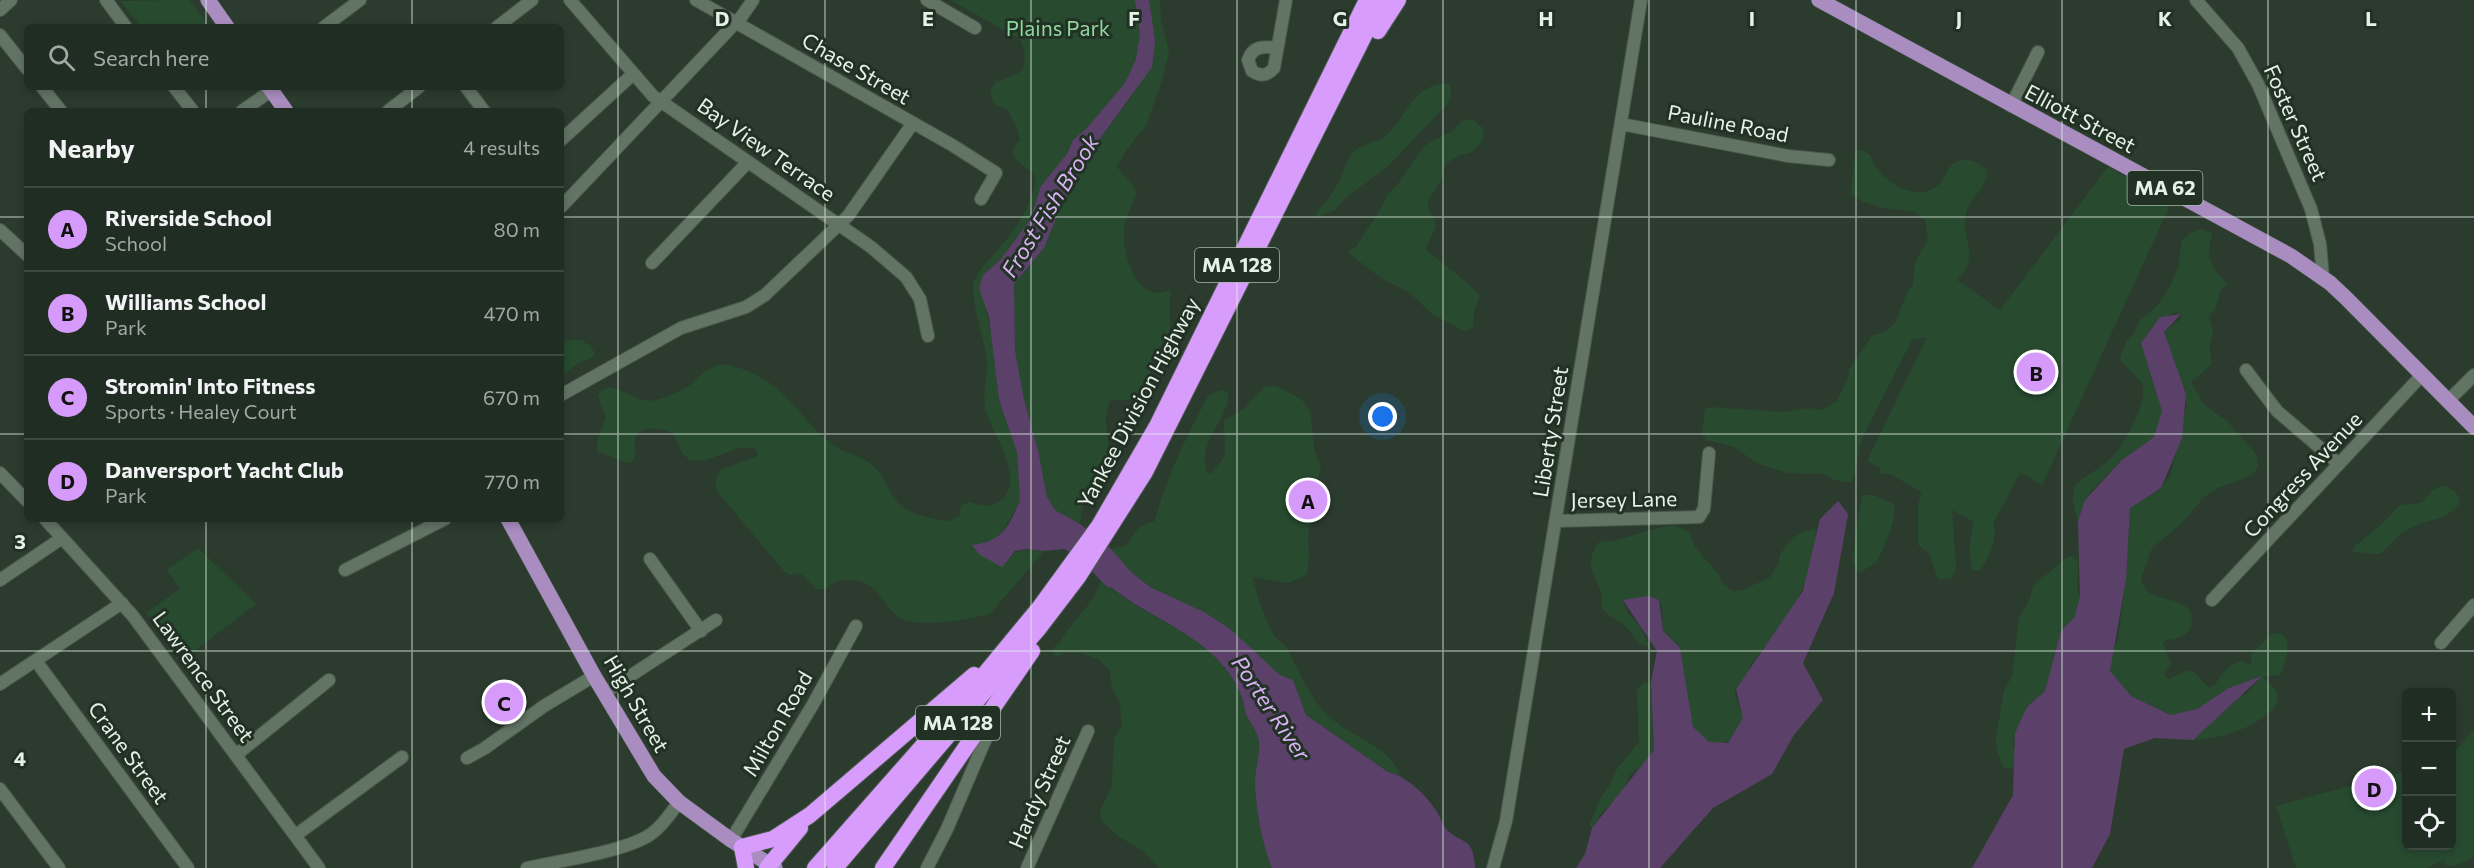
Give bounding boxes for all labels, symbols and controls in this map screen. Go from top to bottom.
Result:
text: D [715,6,729,30]
text: E [922,6,934,30]
text: F [1128,6,1140,30]
text: G [1333,6,1347,30]
text: H [1539,6,1554,30]
text: I [1749,6,1755,30]
text: J [1956,6,1962,30]
text: K [2158,6,2172,30]
text: L [2365,6,2377,30]
park label: Plains Park [1006,15,1110,40]
search box [24,24,564,90]
street label: Chase Street [798,27,916,109]
icon: search [45,41,78,74]
text: Search here [93,44,209,71]
street label: Foster Street [2260,60,2333,184]
street label: Elliott Street [2021,78,2140,157]
street label: Bay View Terrace [693,92,841,206]
street label: Pauline Road [1666,99,1791,147]
water label: Frost Fish Brook [995,129,1105,282]
text: Nearby [48,132,135,163]
text: 4 results [463,135,540,159]
road number: MA 62 [2128,171,2202,205]
text: Riverside School [105,204,272,231]
text: A [60,217,75,241]
text: 80 m [494,217,540,241]
text: School [105,231,167,255]
road number: MA 128 [1195,248,1279,282]
text: Williams School [105,288,266,315]
street label: Yankee Division Highway [1072,293,1204,512]
text: B [61,301,74,325]
text: 470 m [484,301,540,325]
text: Park [105,315,147,339]
pin: B [2016,350,2056,394]
street label: Liberty Street [1527,365,1572,499]
text: Stromin' Into Fitness [105,372,316,399]
text: C [61,385,74,409]
text: 670 m [483,385,540,409]
text: Sports · Healey Court [105,399,297,423]
your location [1368,402,1397,431]
street label: Congress Avenue [2237,406,2366,542]
text: Danversport Yacht Club [105,456,344,483]
text: D [60,469,75,493]
text: 770 m [485,469,540,493]
pin: A [1288,478,1328,522]
text: Park [105,483,147,507]
street label: Jersey Lane [1570,485,1677,512]
text: 3 [14,529,26,553]
street label: Lawrence Street [148,606,260,746]
street label: High Street [599,650,675,756]
water label: Porter River [1226,650,1317,766]
street label: Milton Road [737,666,817,780]
pin: C [484,680,524,724]
map controls [2402,688,2456,850]
button: + [2402,688,2456,742]
street label: Crane Street [84,696,175,808]
road number: MA 128 [916,706,1000,740]
street label: Hardy Street [1003,731,1075,852]
button: − [2402,742,2456,796]
text: 4 [14,746,26,770]
pin: D [2354,766,2394,810]
button: locate [2402,796,2456,850]

